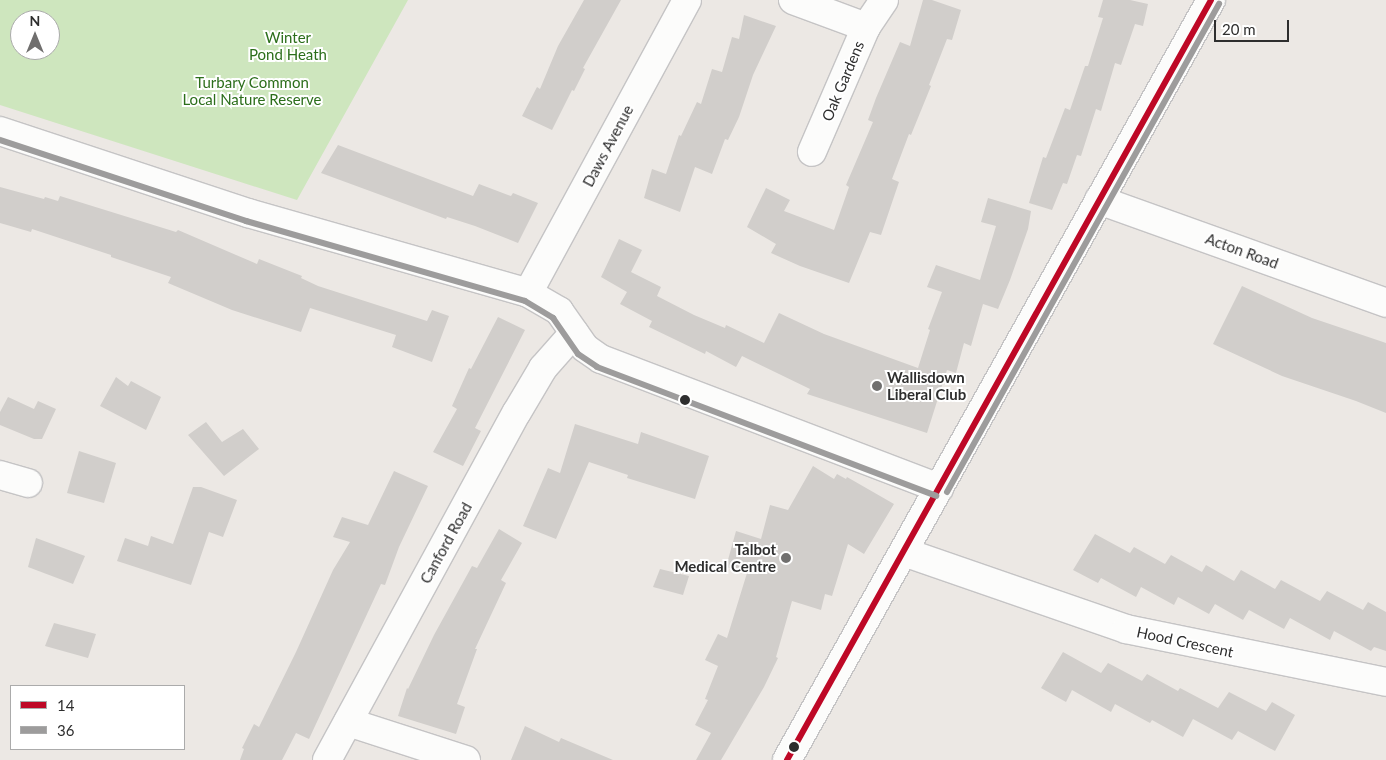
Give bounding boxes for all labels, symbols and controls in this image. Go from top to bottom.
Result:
north arrow [10,10,60,60]
scale bar [1216,10,1291,42]
text: N [30,12,40,29]
text: 20 m [1222,20,1256,38]
park label: Winter Pond Heath [249,28,327,63]
street label: Oak Gardens [818,38,868,124]
park label: Turbary Common Local Nature Reserve [182,73,322,108]
street label: Daws Avenue [579,102,637,190]
street label: Acton Road [1203,229,1281,273]
place label: Wallisdown Liberal Club [887,368,966,403]
marker: Wallisdown Liberal Club [871,380,883,392]
unlabelled marker [680,395,690,405]
street label: Canford Road [416,499,476,587]
place label: Talbot Medical Centre [674,540,776,575]
marker: Talbot Medical Centre [780,552,792,564]
street label: Hood Crescent [1135,623,1235,661]
legend [10,685,185,750]
text: 14 [57,696,74,714]
text: 36 [57,721,74,739]
unlabelled marker [789,742,799,752]

